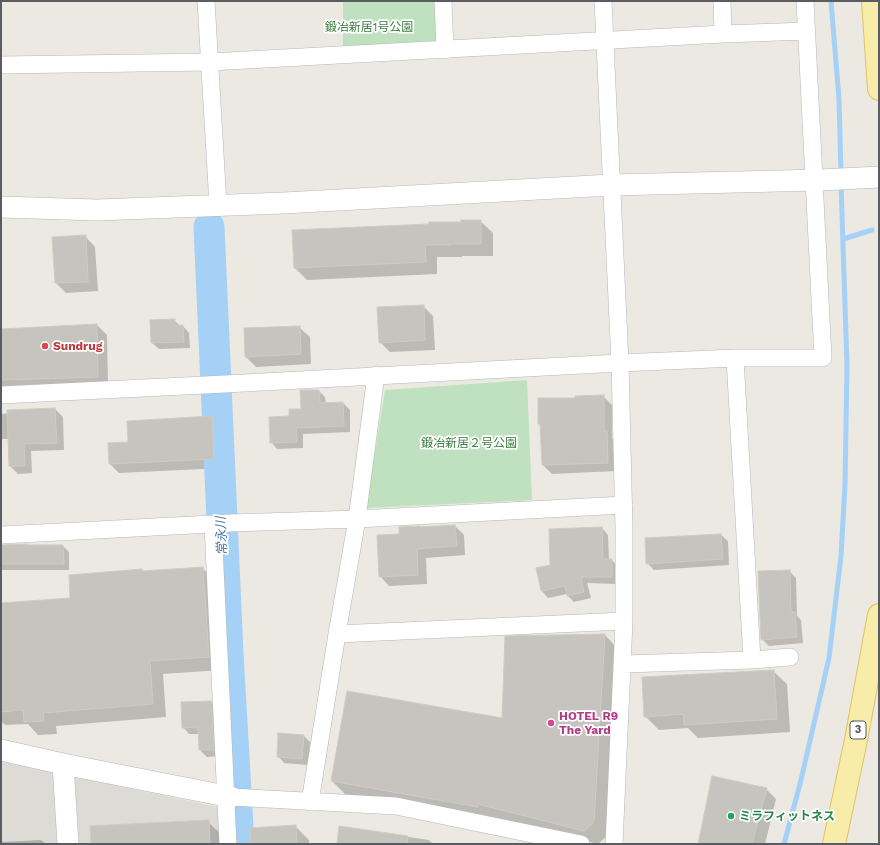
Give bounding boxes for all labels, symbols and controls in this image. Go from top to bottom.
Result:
park label: 鍛冶新居1号公園 [325,20,413,34]
place label: Sundrug [53,339,102,353]
marker: Sundrug [40,341,50,351]
park label: 鍛冶新居２号公園 [421,436,517,450]
water label: 常永川 [213,516,231,556]
place label: HOTEL R9 The Yard [559,709,618,737]
marker: HOTEL R9 The Yard [546,718,556,728]
road number: 3 [850,721,866,739]
place label: ミラフィットネス [739,809,835,823]
marker: ミラフィットネス [726,811,736,821]

